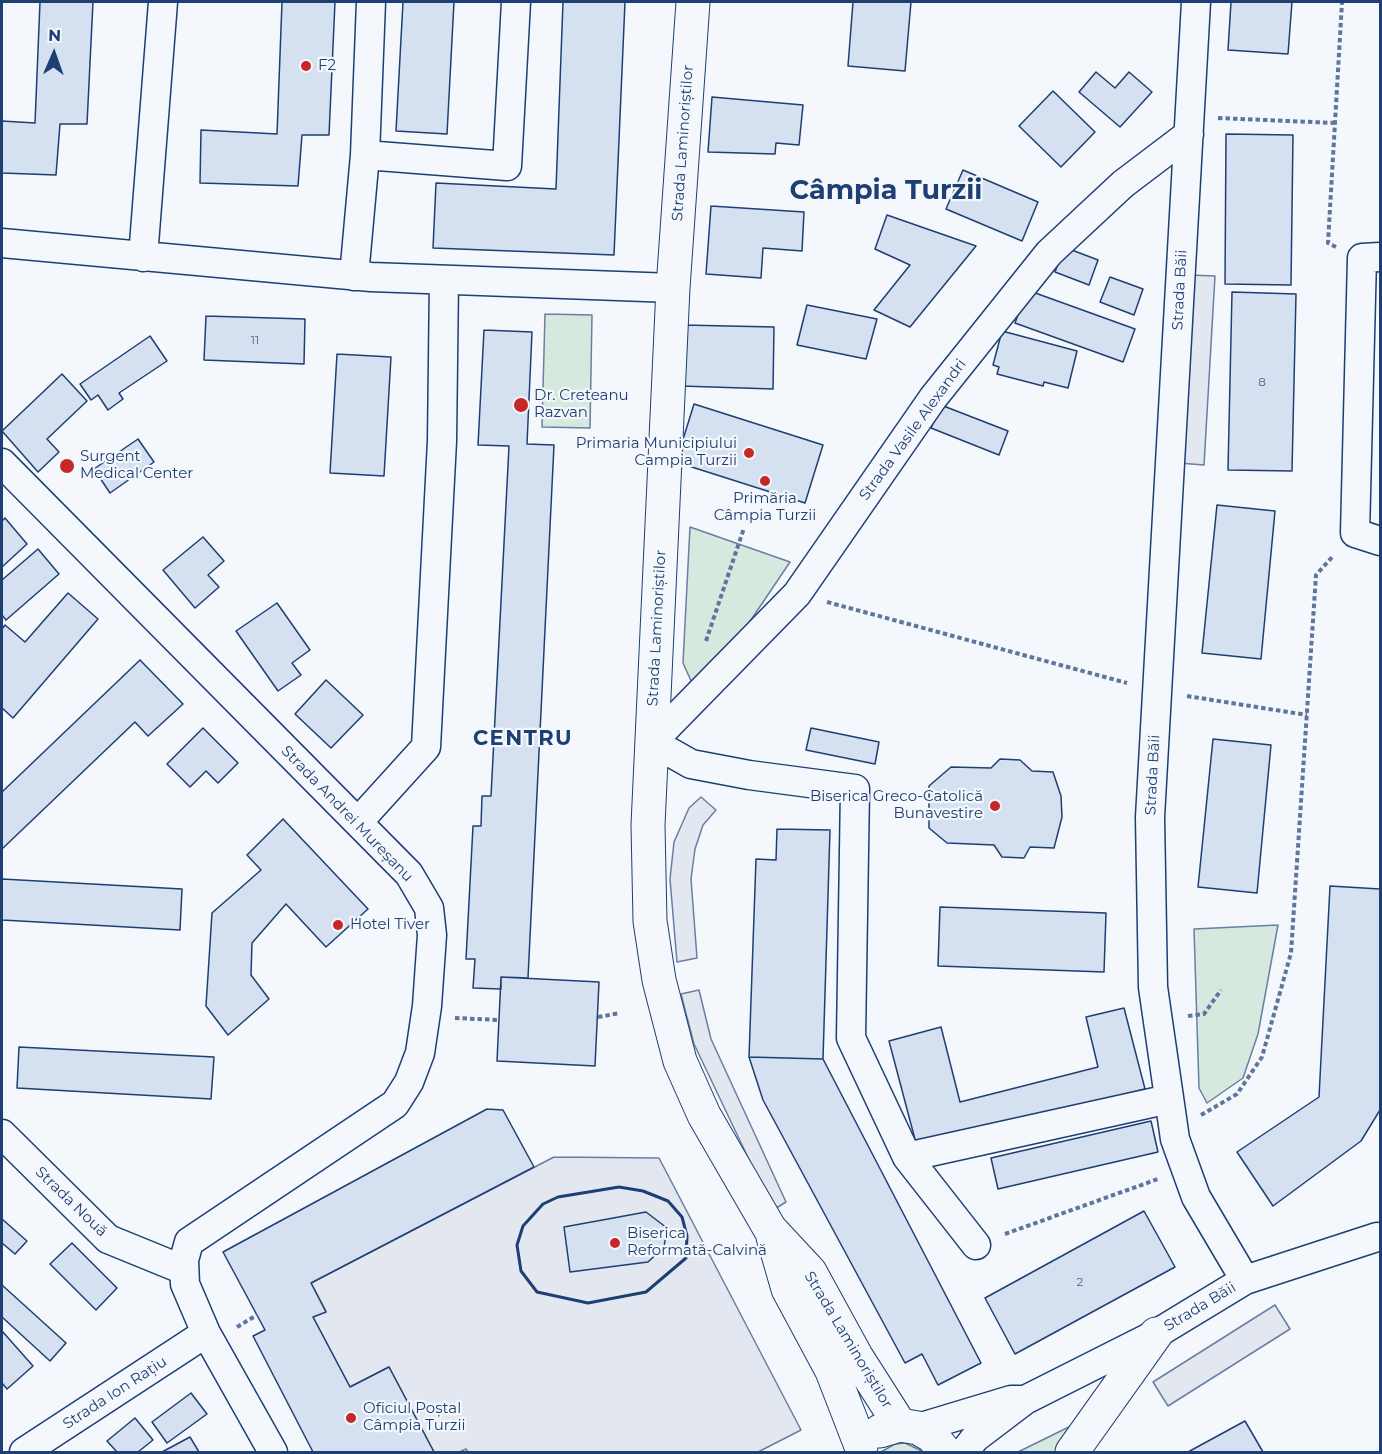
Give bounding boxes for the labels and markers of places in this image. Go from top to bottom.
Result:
place label: F2 [318,57,336,75]
marker: F2 [299,59,313,73]
place label: Dr. Creteanu Razvan [534,387,629,422]
marker: Dr. Creteanu Razvan [512,396,530,414]
place label: Primaria Municipiului Campia Turzii [576,435,737,470]
marker: Primaria Municipiului Campia Turzii [742,446,756,460]
place label: Surgent Medical Center [80,448,193,483]
marker: Surgent Medical Center [58,457,76,475]
marker: Primăria Câmpia Turzii [758,474,772,488]
place label: Primăria Câmpia Turzii [714,490,816,525]
place label: Biserica Greco-Catolică Bunavestire [810,788,983,823]
marker: Biserica Greco-Catolică Bunavestire [988,799,1002,813]
place label: Hotel Tiver [350,916,430,934]
marker: Hotel Tiver [331,918,345,932]
place label: Biserica Reformată-Calvină [627,1225,767,1260]
marker: Biserica Reformată-Calvină [608,1236,622,1250]
place label: Oficiul Poștal Câmpia Turzii [363,1400,466,1435]
marker: Oficiul Poștal Câmpia Turzii [344,1411,358,1425]

